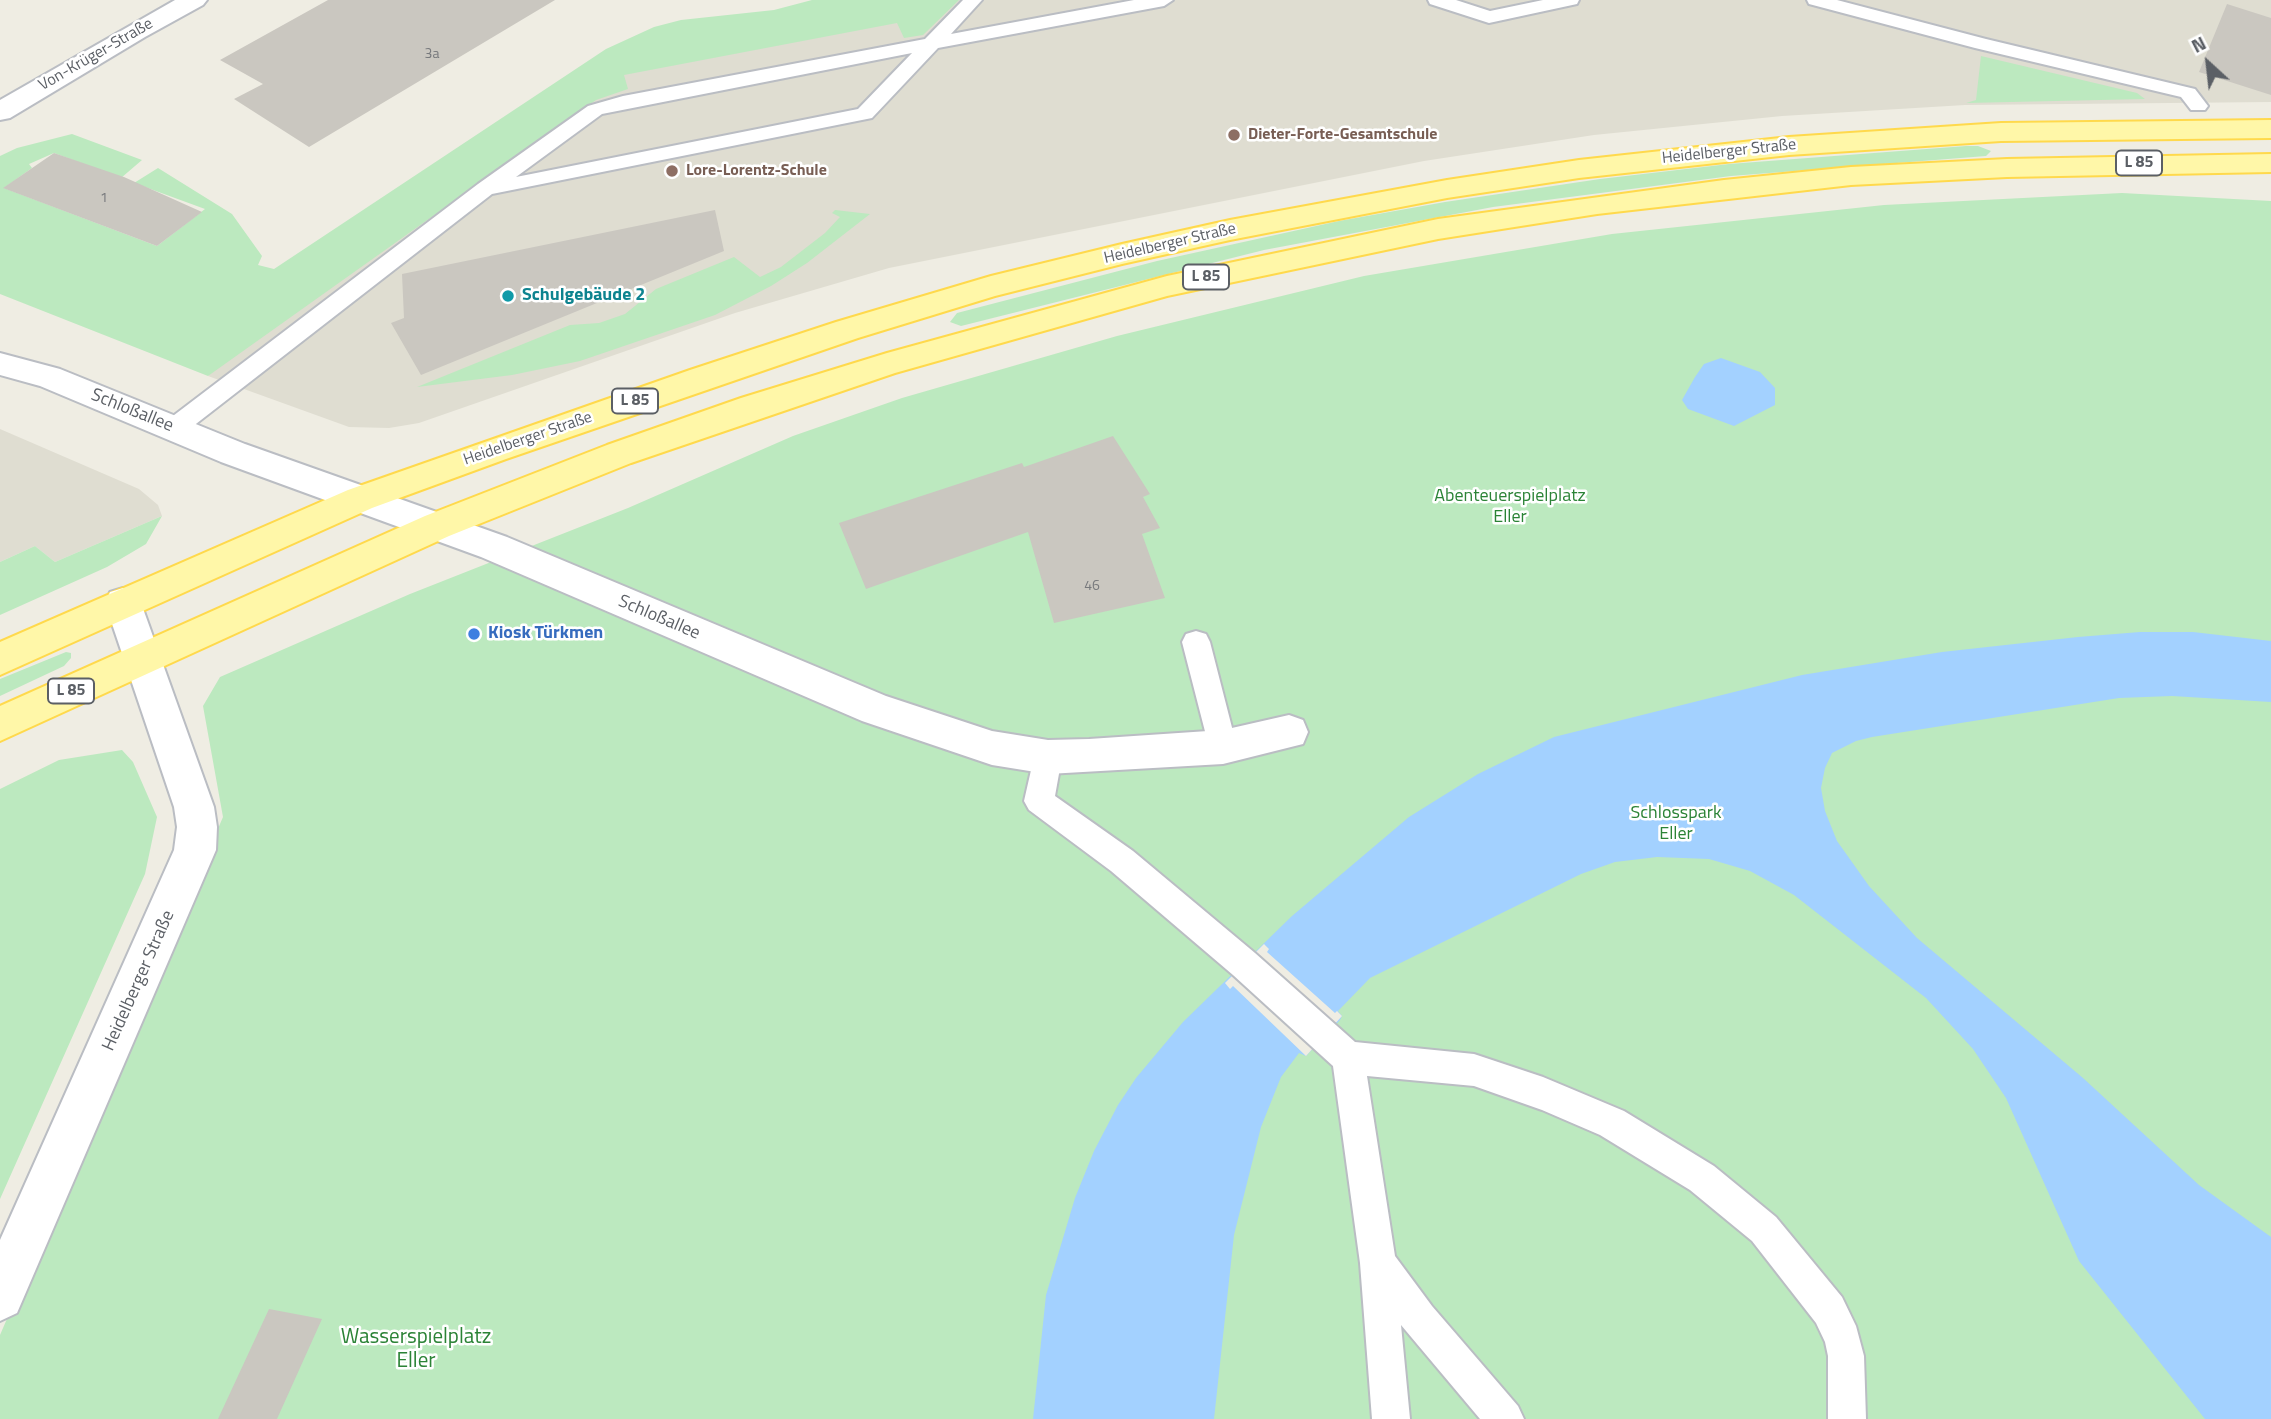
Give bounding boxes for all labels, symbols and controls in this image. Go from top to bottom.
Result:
street label: Von-Krüger-Straße [36,15,156,95]
north arrow [2173,28,2243,98]
text: N [2186,28,2211,60]
house number: 3a [425,47,439,63]
place label: Dieter-Forte-Gesamtschule [1248,125,1438,145]
marker: Dieter-Forte-Gesamtschule [1226,127,1242,143]
street label: Heidelberger Straße [1661,135,1797,169]
road number: L 85 [2116,150,2162,176]
place label: Lore-Lorentz-Schule [686,161,827,181]
marker: Lore-Lorentz-Schule [664,163,680,179]
house number: 1 [100,191,108,207]
street label: Heidelberger Straße [1102,219,1238,269]
road number: L 85 [1183,264,1229,290]
place label: Schulgebäude 2 [522,285,645,307]
marker: Schulgebäude 2 [500,288,516,304]
street label: Schloßallee [88,385,176,437]
road number: L 85 [612,388,658,414]
street label: Heidelberger Straße [461,408,595,470]
park label: Abenteuerspielplatz Eller [1434,486,1586,528]
house number: 46 [1084,579,1100,595]
street label: Schloßallee [615,591,703,645]
place label: Kiosk Türkmen [488,623,603,645]
marker: Kiosk Türkmen [466,626,482,642]
road number: L 85 [48,678,94,704]
park label: Schlosspark Eller [1630,803,1722,846]
street label: Heidelberger Straße [98,907,180,1055]
park label: Wasserspielplatz Eller [341,1325,491,1375]

